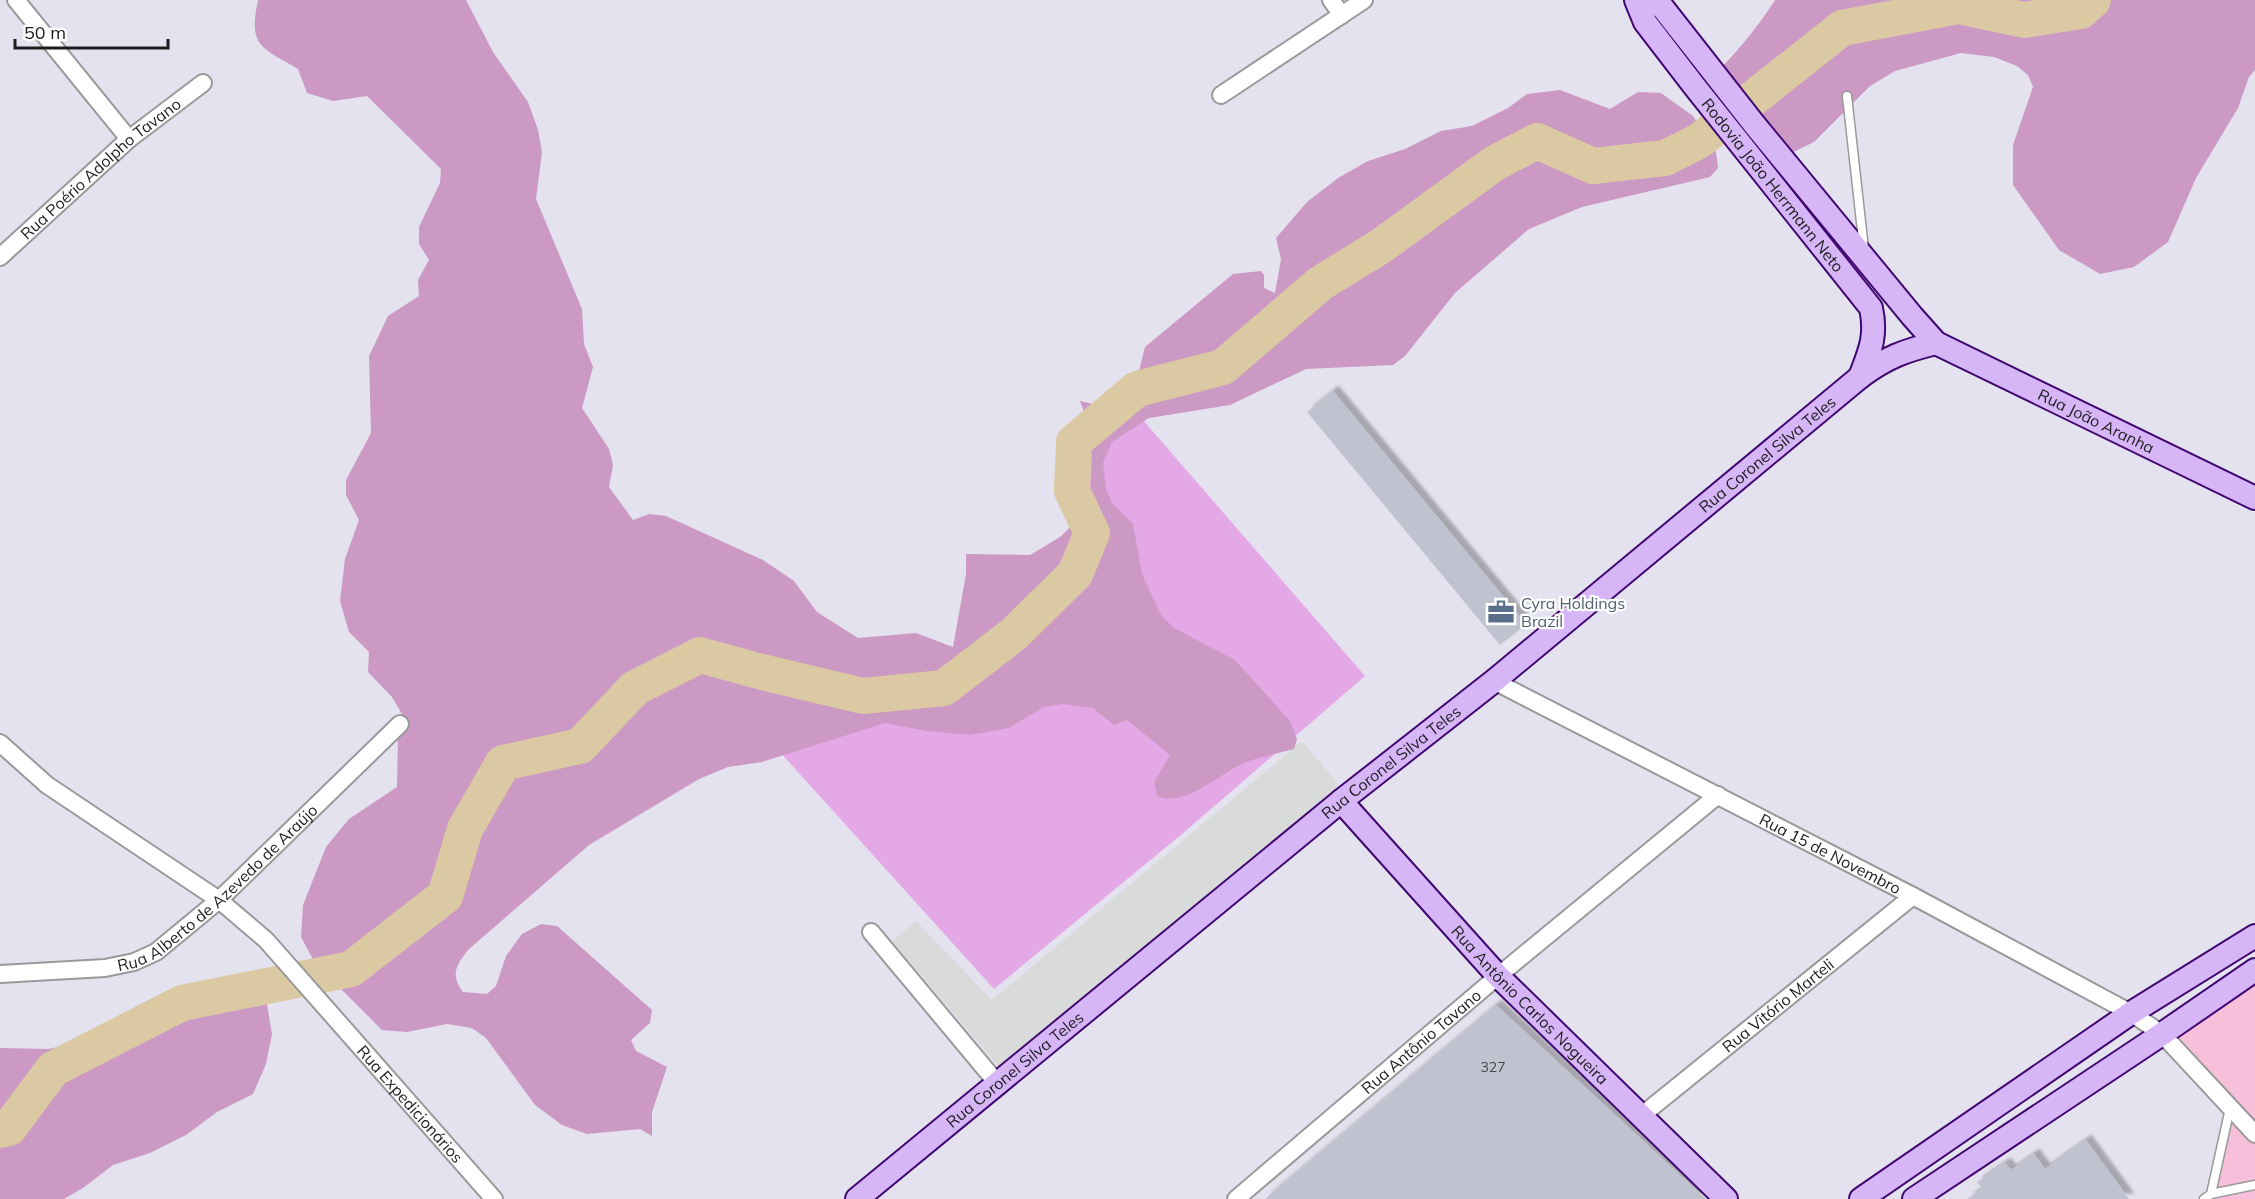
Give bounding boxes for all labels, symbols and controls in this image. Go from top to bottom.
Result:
scale bar [15,12,168,50]
text: 50 m [24,21,66,44]
street label: Rua Poério Adolpho Tavano [16,93,185,243]
street label: Rodovia João Herrmann Neto [1698,94,1848,276]
street label: Rua João Aranha [2035,384,2158,458]
street label: Rua Coronel Silva Teles [1694,392,1840,517]
place label: Cyra Holdings Brazil [1521,593,1625,631]
office icon: Cyra Holdings Brazil [1486,597,1516,627]
street label: Rua Coronel Silva Teles [1317,701,1465,823]
street label: Rua Alberto de Azevedo de Araújo [116,800,322,975]
street label: Rua 15 de Novembro [1756,809,1905,898]
street label: Rua Antônio Carlos Nogueira [1447,921,1613,1088]
street label: Rua Vitório Marteli [1718,954,1838,1057]
street label: Rua Antônio Tavano [1357,985,1485,1098]
street label: Rua Coronel Silva Teles [942,1007,1087,1132]
street label: Rua Expedicionários [353,1041,468,1167]
house number: 327 [1480,1058,1506,1076]

